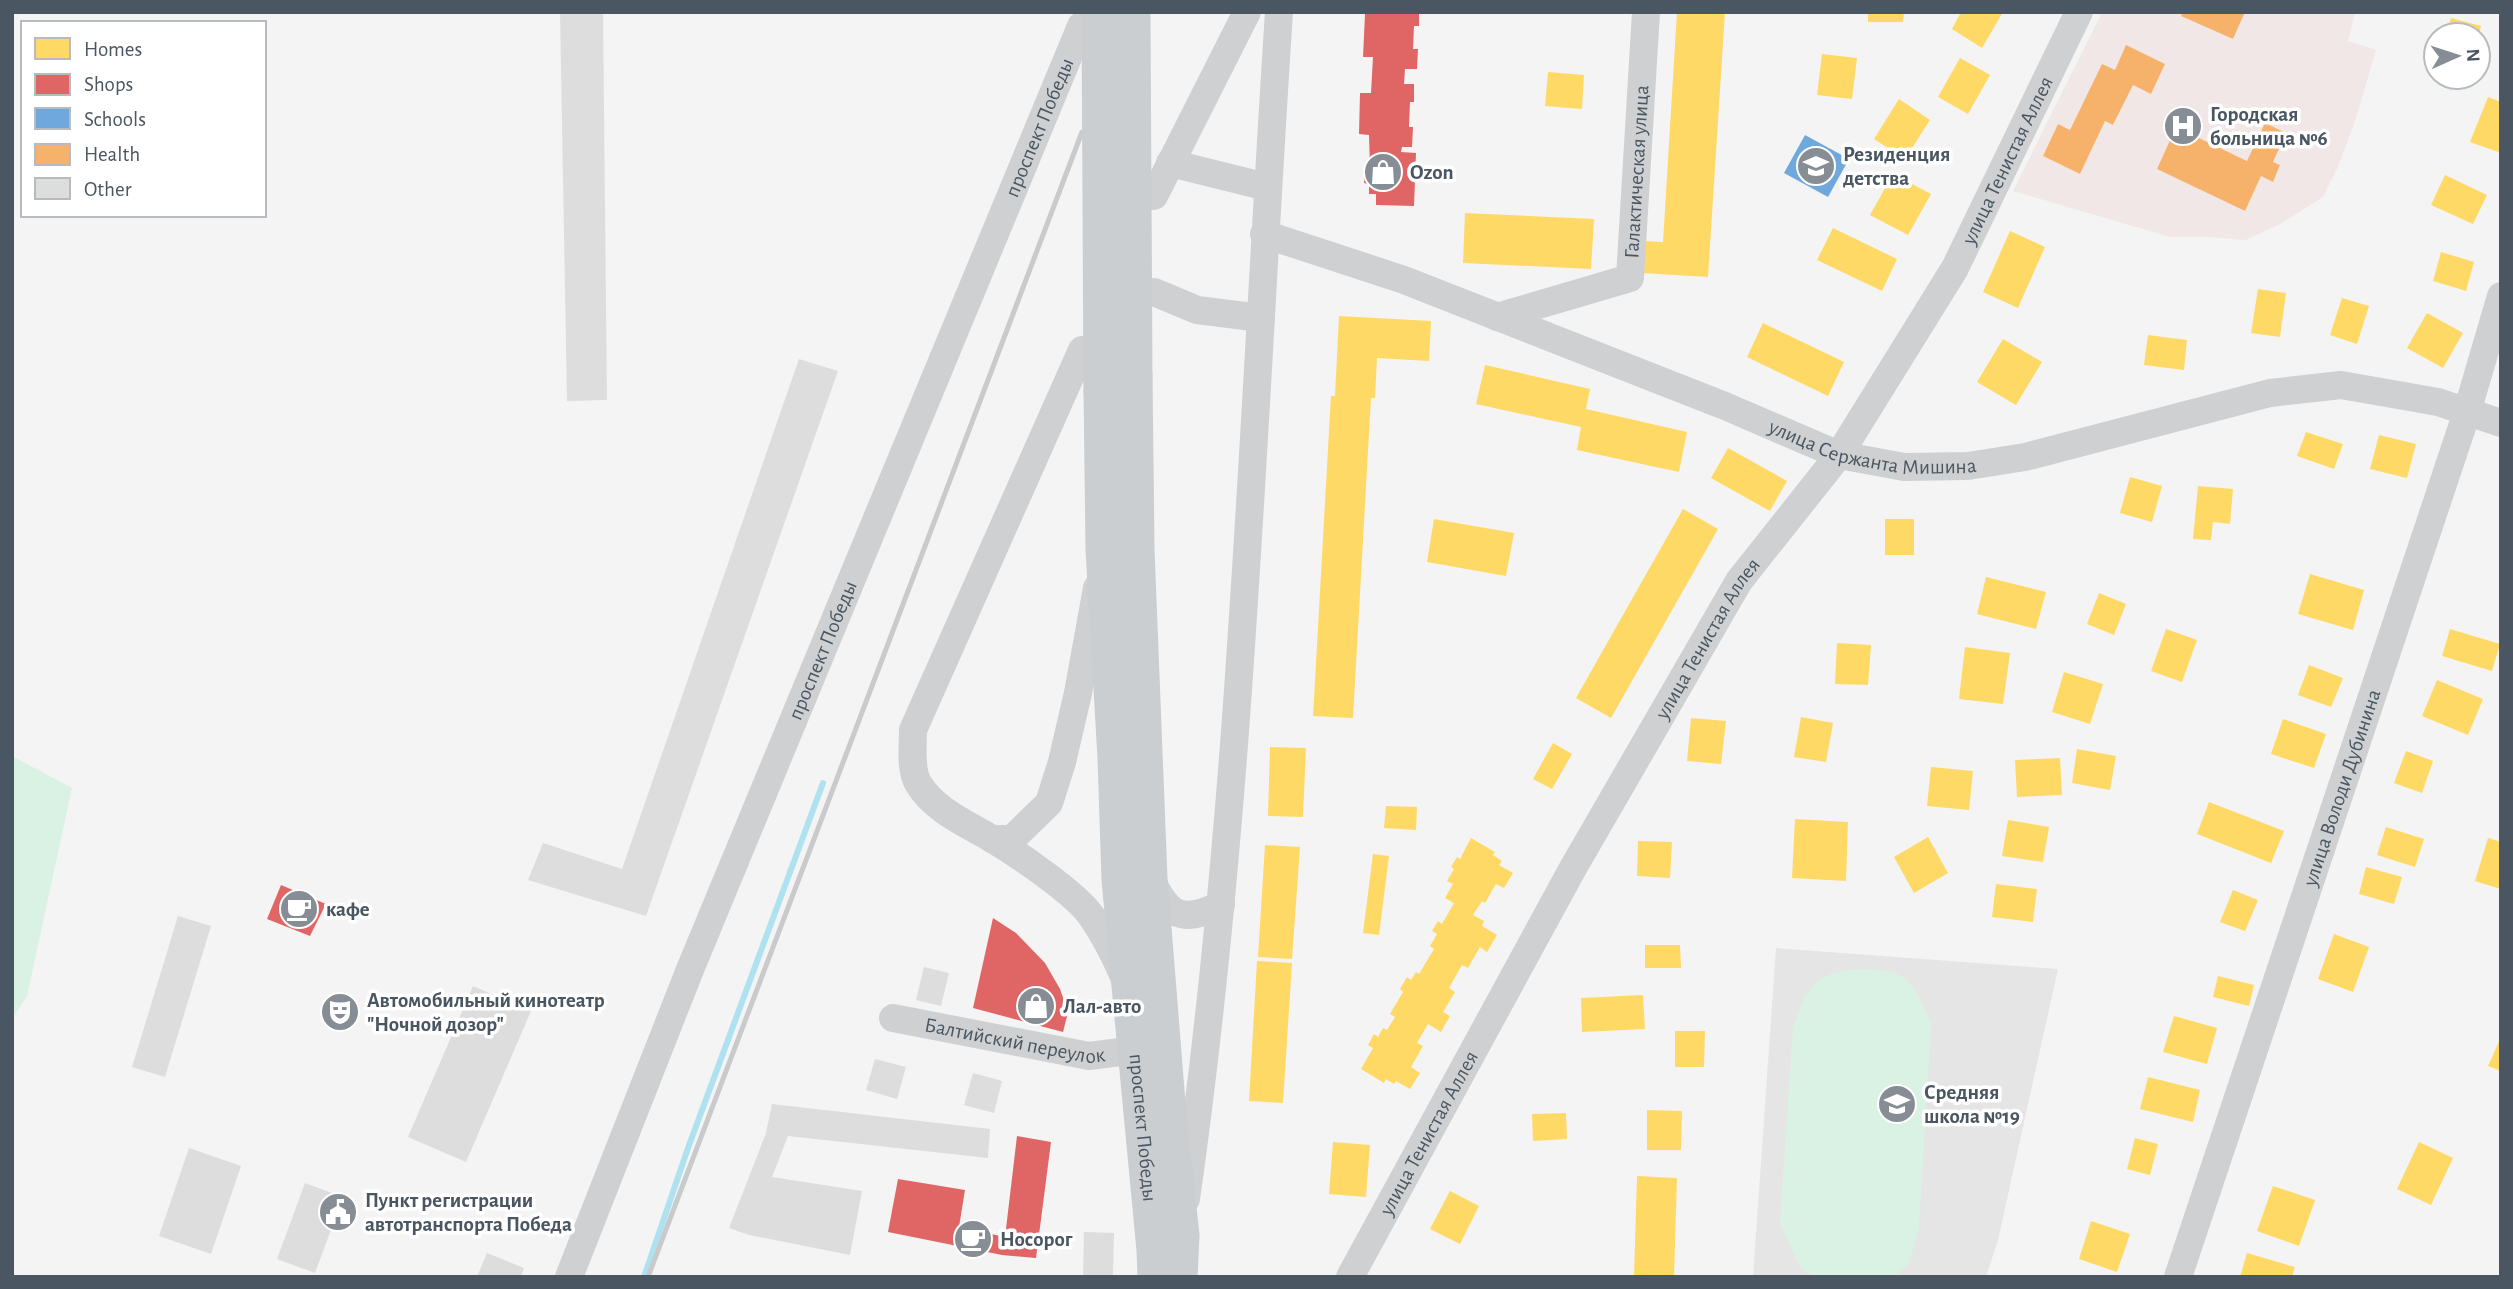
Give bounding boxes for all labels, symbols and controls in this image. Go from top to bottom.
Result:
legend [21,21,266,217]
north arrow [2422,21,2492,91]
text: Homes [84,39,142,60]
text: N [2463,48,2482,62]
street label: проспект Победы [1001,55,1078,200]
street label: улица Тенистая Аллея [1958,73,2057,249]
text: Shops [84,74,133,95]
street label: Галактическая улица [1621,84,1653,259]
place label: Городская больница №6 [2210,104,2328,149]
hospital icon: Городская больница №6 [2162,105,2204,147]
text: Schools [84,109,146,130]
text: Health [84,144,140,165]
place label: Резиденция детства [1843,144,1950,189]
school or university icon: Резиденция детства [1795,145,1837,187]
shop icon: Ozon [1362,151,1404,193]
place label: Ozon [1410,162,1454,183]
text: Other [84,179,132,200]
street label: улица Сержанта Мишина [1765,416,1978,478]
street label: улица Тенистая Аллея [1651,554,1764,723]
street label: проспект Победы [785,578,861,723]
street label: улица Володи Дубинина [2299,686,2385,890]
cafe icon: кафе [278,888,320,930]
place label: кафе [326,899,370,920]
shop icon: Лал-авто [1015,985,1057,1027]
place label: Автомобильный кинотеатр "Ночной дозор" [367,990,605,1035]
theatre icon: Автомобильный кинотеатр "Ночной дозор" [319,991,361,1033]
place label: Лал-авто [1063,996,1141,1017]
street label: Балтийский переулок [923,1014,1107,1067]
street label: улица Тенистая Аллея [1375,1048,1482,1220]
street label: проспект Победы [1125,1053,1160,1202]
place label: Средняя школа №19 [1924,1082,2020,1127]
school or university icon: Средняя школа №19 [1876,1083,1918,1125]
place label: Пункт регистрации автотранспорта Победа [365,1190,572,1235]
public building icon: Пункт регистрации автотранспорта Победа [317,1191,359,1233]
cafe icon: Носорог [952,1218,994,1260]
place label: Носорог [1000,1229,1073,1250]

